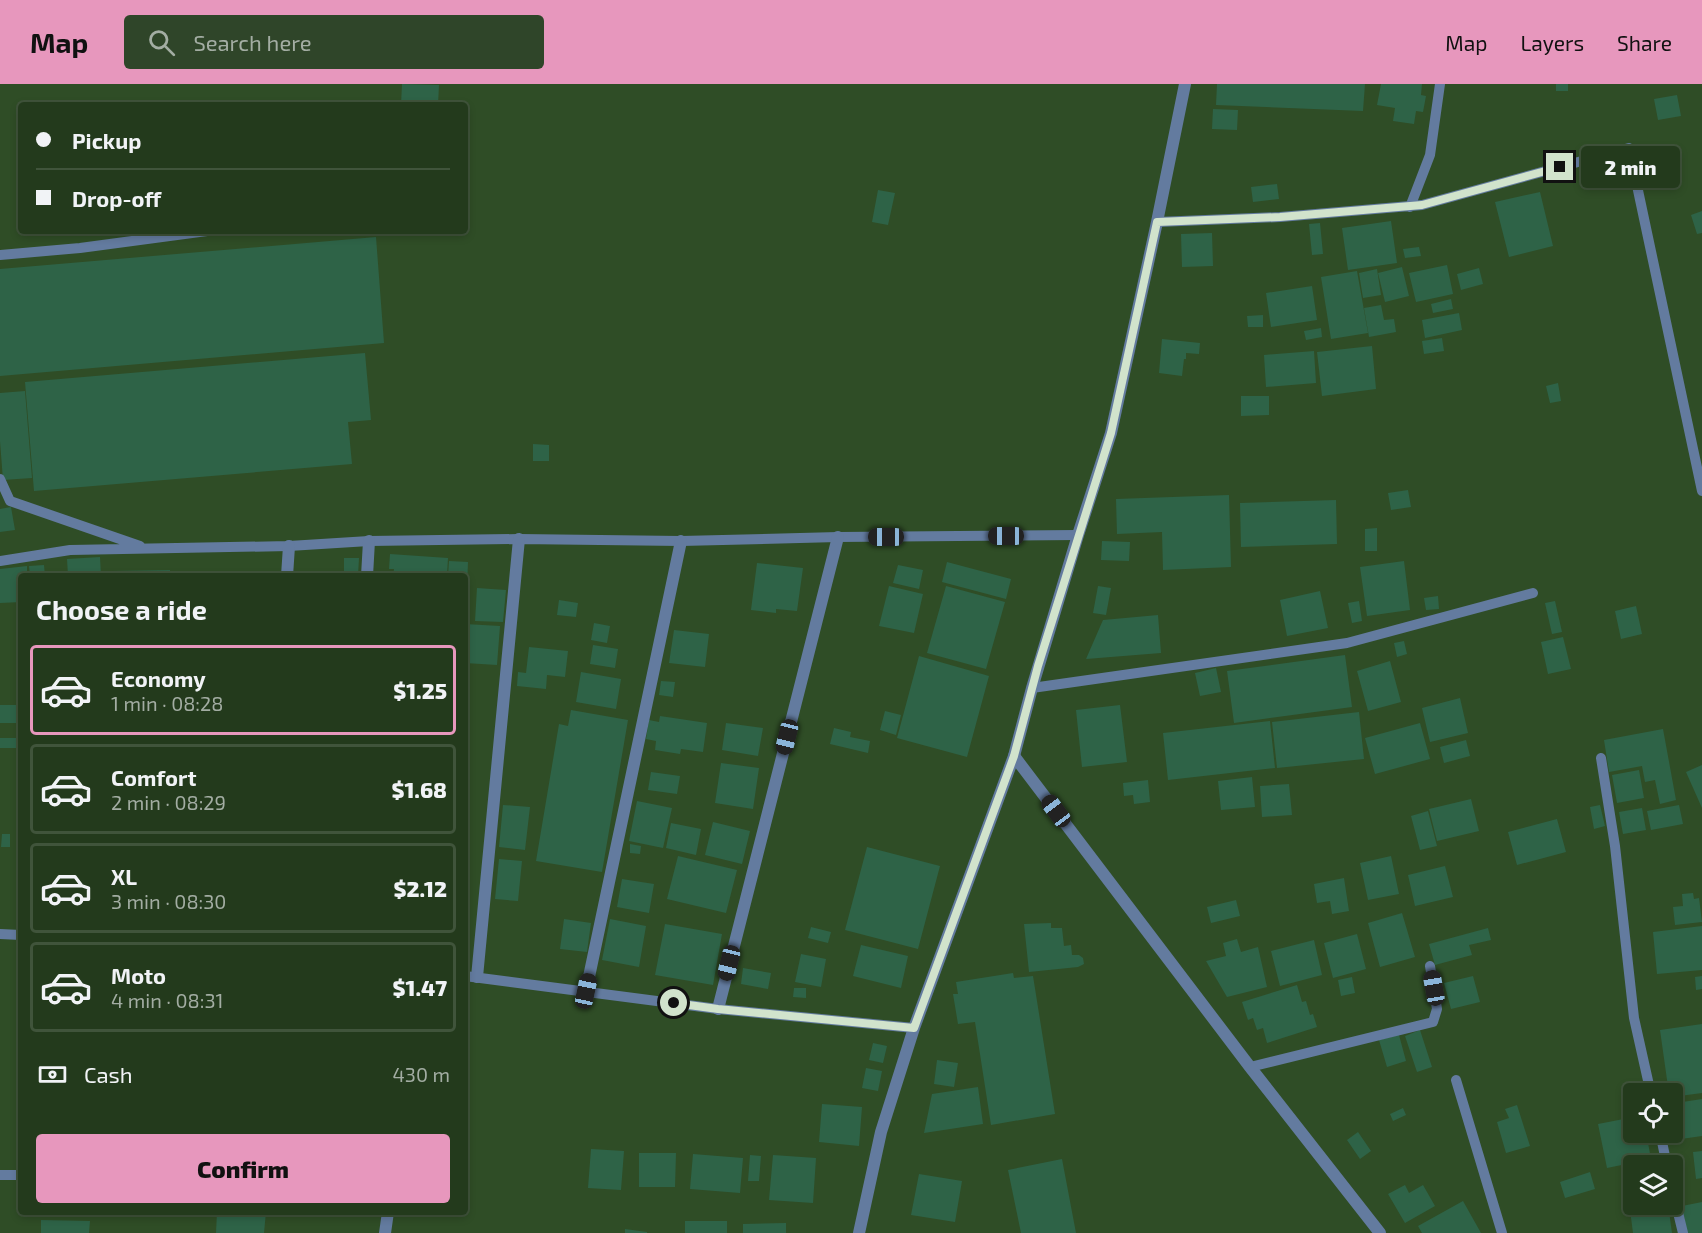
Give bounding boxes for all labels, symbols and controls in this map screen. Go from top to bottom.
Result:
search box [124,15,544,69]
text: Map [30,25,88,59]
icon: search [145,26,178,59]
text: Search here [193,29,312,55]
text: Map [1445,30,1487,55]
text: Layers [1520,30,1584,55]
text: Share [1617,30,1672,55]
text: Pickup [72,127,141,153]
callout: 2 min [1581,146,1680,188]
route end [1546,153,1573,180]
text: 2 min [1605,155,1656,179]
text: Drop-off [72,185,161,211]
car [988,527,1024,545]
car [868,528,904,546]
text: Choose a ride [36,593,207,625]
icon: car [39,663,93,717]
text: Economy [111,665,206,691]
text: $1.25 [393,677,447,703]
text: 1 min · 08:28 [111,691,223,715]
car [774,717,800,757]
icon: car [39,762,93,816]
text: Comfort [111,764,196,790]
text: $1.68 [391,776,447,802]
text: 2 min · 08:29 [111,790,226,814]
car [1038,791,1074,831]
icon: car [39,861,93,915]
text: XL [111,863,137,889]
text: $2.12 [394,875,447,901]
text: 3 min · 08:30 [111,889,226,913]
car [716,943,742,983]
icon: car [39,960,93,1014]
text: Moto [111,962,166,988]
car [1422,969,1446,1007]
car [573,972,599,1010]
text: $1.47 [393,974,447,1000]
text: 4 min · 08:31 [111,988,224,1012]
route start [660,989,687,1016]
icon: cash [36,1058,69,1091]
text: Cash [84,1061,133,1087]
text: 430 m [393,1062,450,1086]
map controls [1623,1083,1683,1215]
button: locate [1623,1083,1683,1143]
button: Confirm [36,1134,450,1203]
button: layers [1623,1155,1683,1215]

